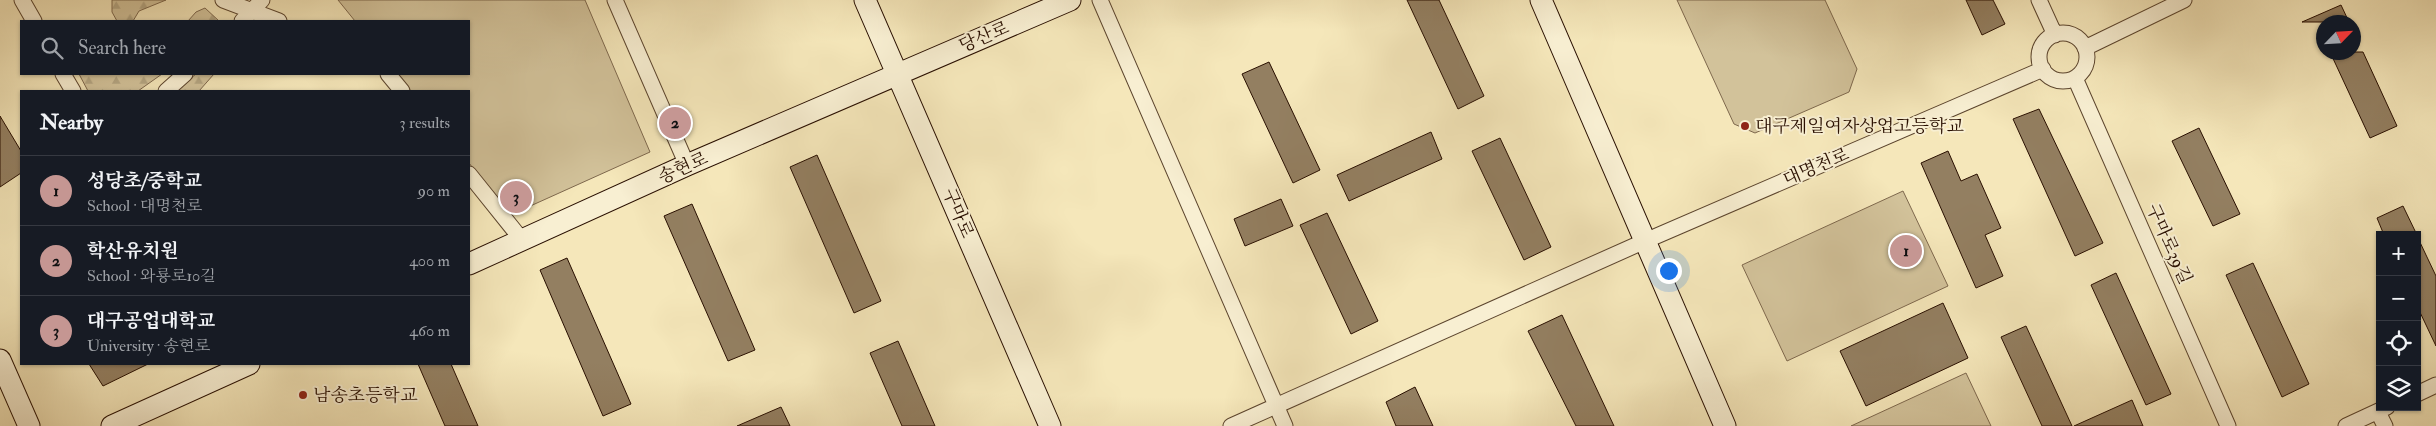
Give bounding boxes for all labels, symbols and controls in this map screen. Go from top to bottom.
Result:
north arrow [2316,15,2361,60]
street label: 당산로 [955,16,1013,58]
search box [20,20,470,75]
icon: search [38,34,66,62]
text: Search here [78,36,166,60]
pin: 2 [659,104,691,142]
text: Nearby [40,109,103,136]
text: 3 results [399,113,450,133]
place label: 대구제일여자상업고등학교 [1755,115,1964,138]
marker: 대구제일여자상업고등학교 [1739,120,1751,132]
street label: 대명천로 [1779,143,1853,191]
street label: 송현로 [654,147,712,189]
text: 성당초/중학교 [87,169,202,193]
pin: 3 [500,178,532,216]
text: 1 [53,181,59,201]
text: 90 m [418,181,450,201]
street label: 구마로 [937,184,979,242]
text: School · 대명천로 [87,196,202,216]
street label: 구마로39길 [2141,200,2197,288]
map controls [2376,231,2421,411]
button: + [2376,231,2421,276]
pin: 1 [1890,232,1922,270]
text: 학산유치원 [87,239,179,263]
text: 2 [52,251,60,271]
text: 400 m [409,251,450,271]
your location [1656,258,1682,284]
text: School · 와룡로10길 [87,266,216,286]
button: − [2376,276,2421,321]
text: 대구공업대학교 [87,309,215,333]
text: 3 [53,321,59,341]
text: 460 m [409,321,450,341]
button: locate [2376,321,2421,366]
text: University · 송현로 [87,336,210,356]
button: layers [2376,366,2421,411]
place label: 남송초등학교 [313,384,418,407]
marker: 남송초등학교 [297,389,309,401]

